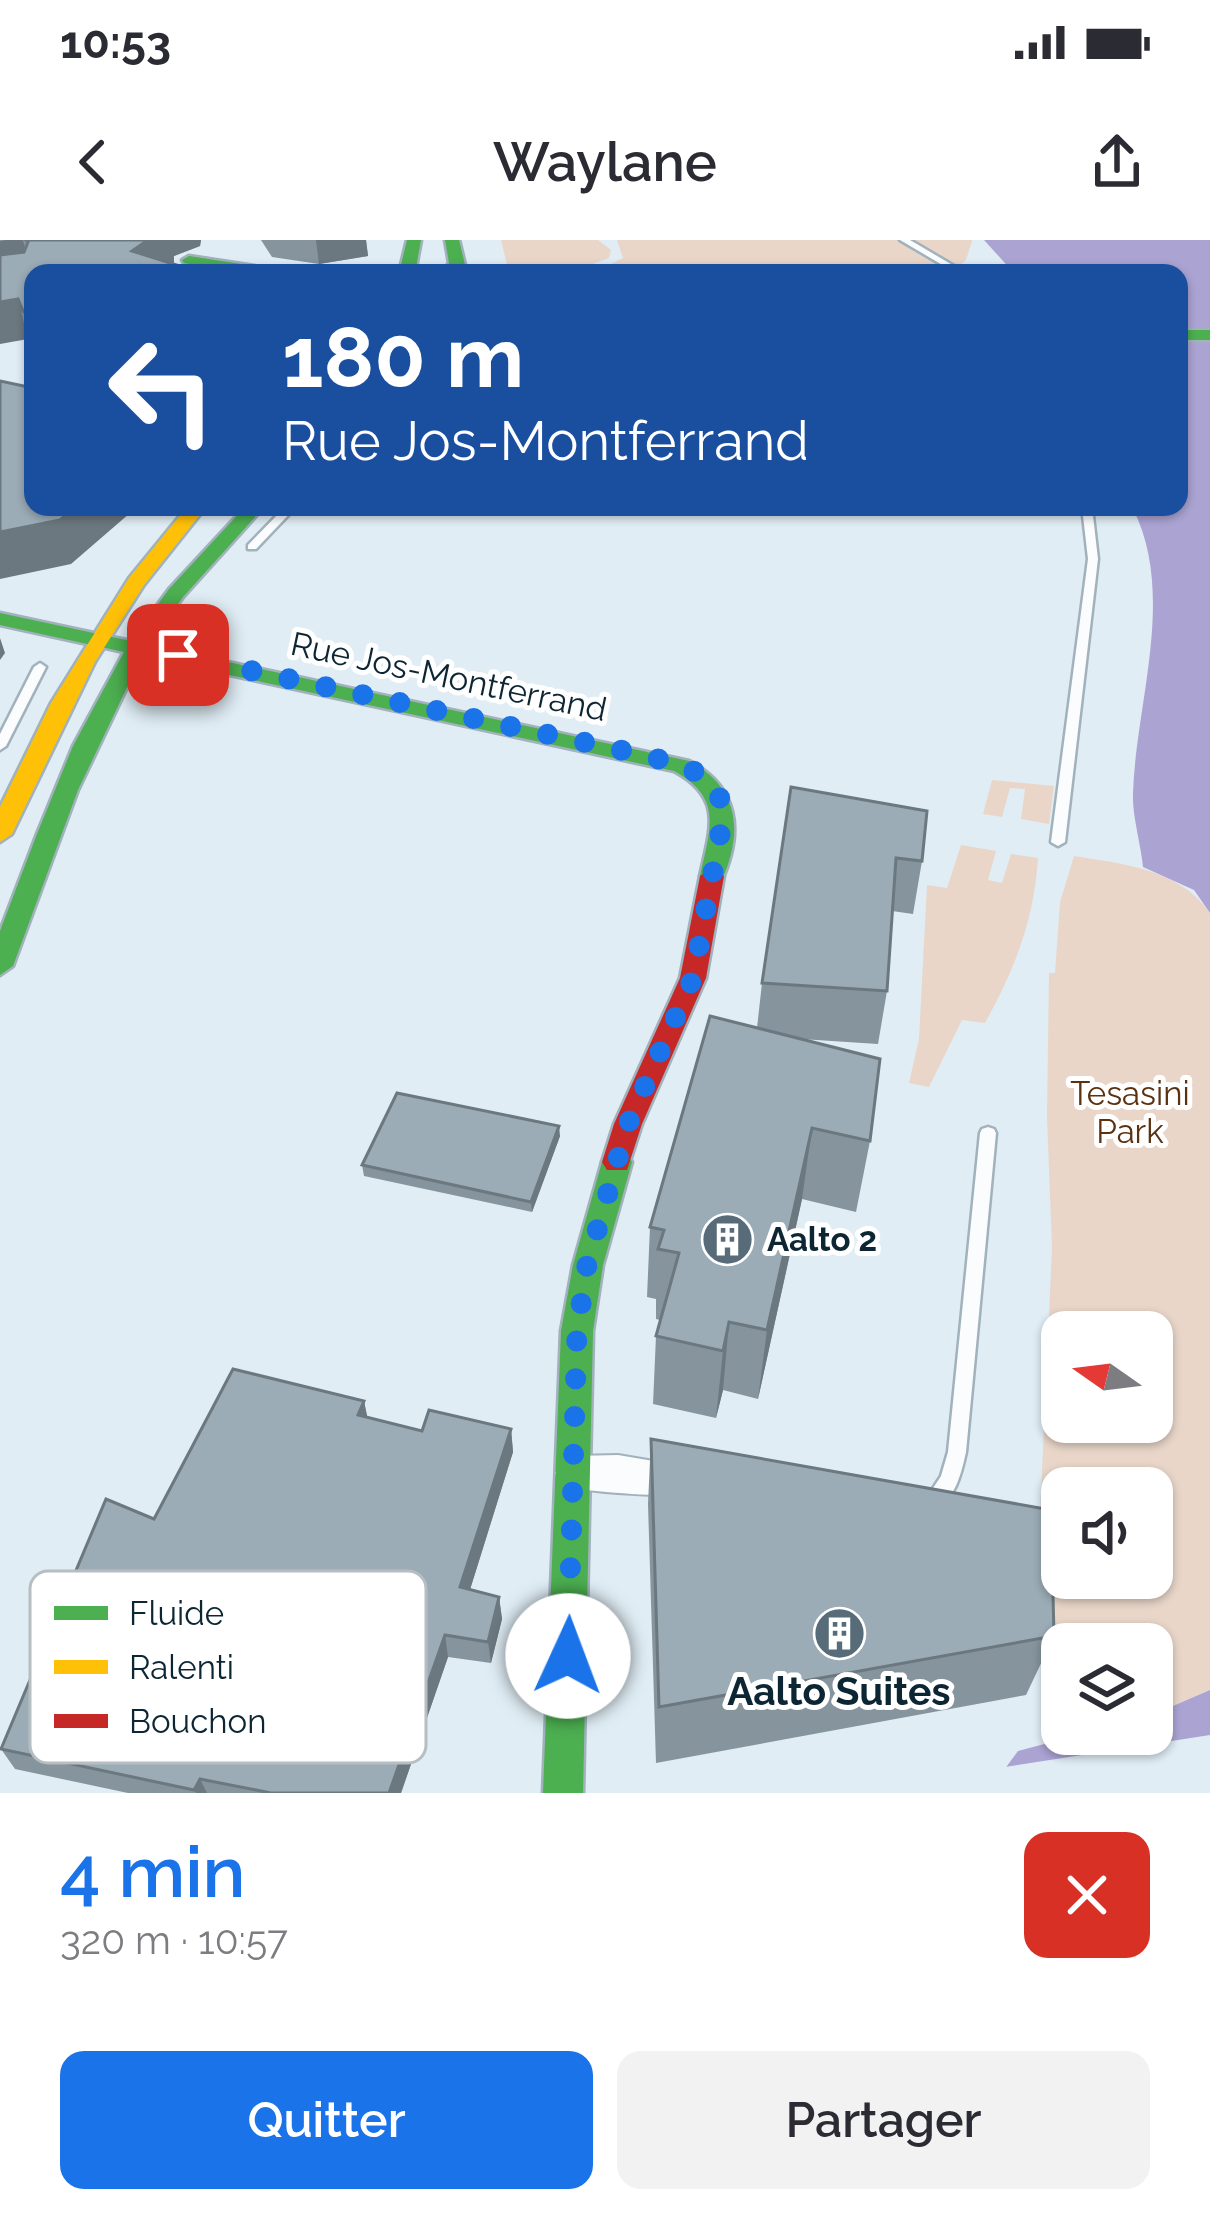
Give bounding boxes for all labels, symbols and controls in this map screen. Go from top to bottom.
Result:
text: 10:53 [60,16,171,69]
icon: back [60,129,126,195]
icon: share [1084,129,1150,195]
text: Waylane [493,130,717,194]
text: 180 m [282,308,524,407]
icon: left [84,312,240,468]
text: Rue Jos-Montferrand [282,409,809,473]
pin [127,604,229,706]
icon: arrive [145,622,211,688]
street label: Rue Jos-Montferrand [287,624,610,729]
park label: Tesasini Park [1070,1074,1190,1151]
building icon: Aalto 2 [700,1211,756,1267]
place label: Aalto 2 [767,1220,877,1259]
north arrow [1041,1311,1173,1443]
map controls [1041,1311,1173,1755]
button: sound [1041,1467,1173,1599]
legend [30,1571,426,1763]
position arrow [505,1593,631,1719]
text: Fluide [129,1594,224,1633]
building icon: Aalto Suites [811,1606,867,1662]
button: layers [1041,1623,1173,1755]
text: Ralenti [129,1648,234,1687]
place label: Aalto Suites [727,1668,951,1714]
text: Bouchon [129,1702,266,1741]
text: 4 min [60,1829,246,1914]
button: close [1024,1832,1150,1958]
text: 320 m · 10:57 [60,1917,288,1963]
button: Quitter [60,2051,593,2189]
button: Partager [617,2051,1150,2189]

